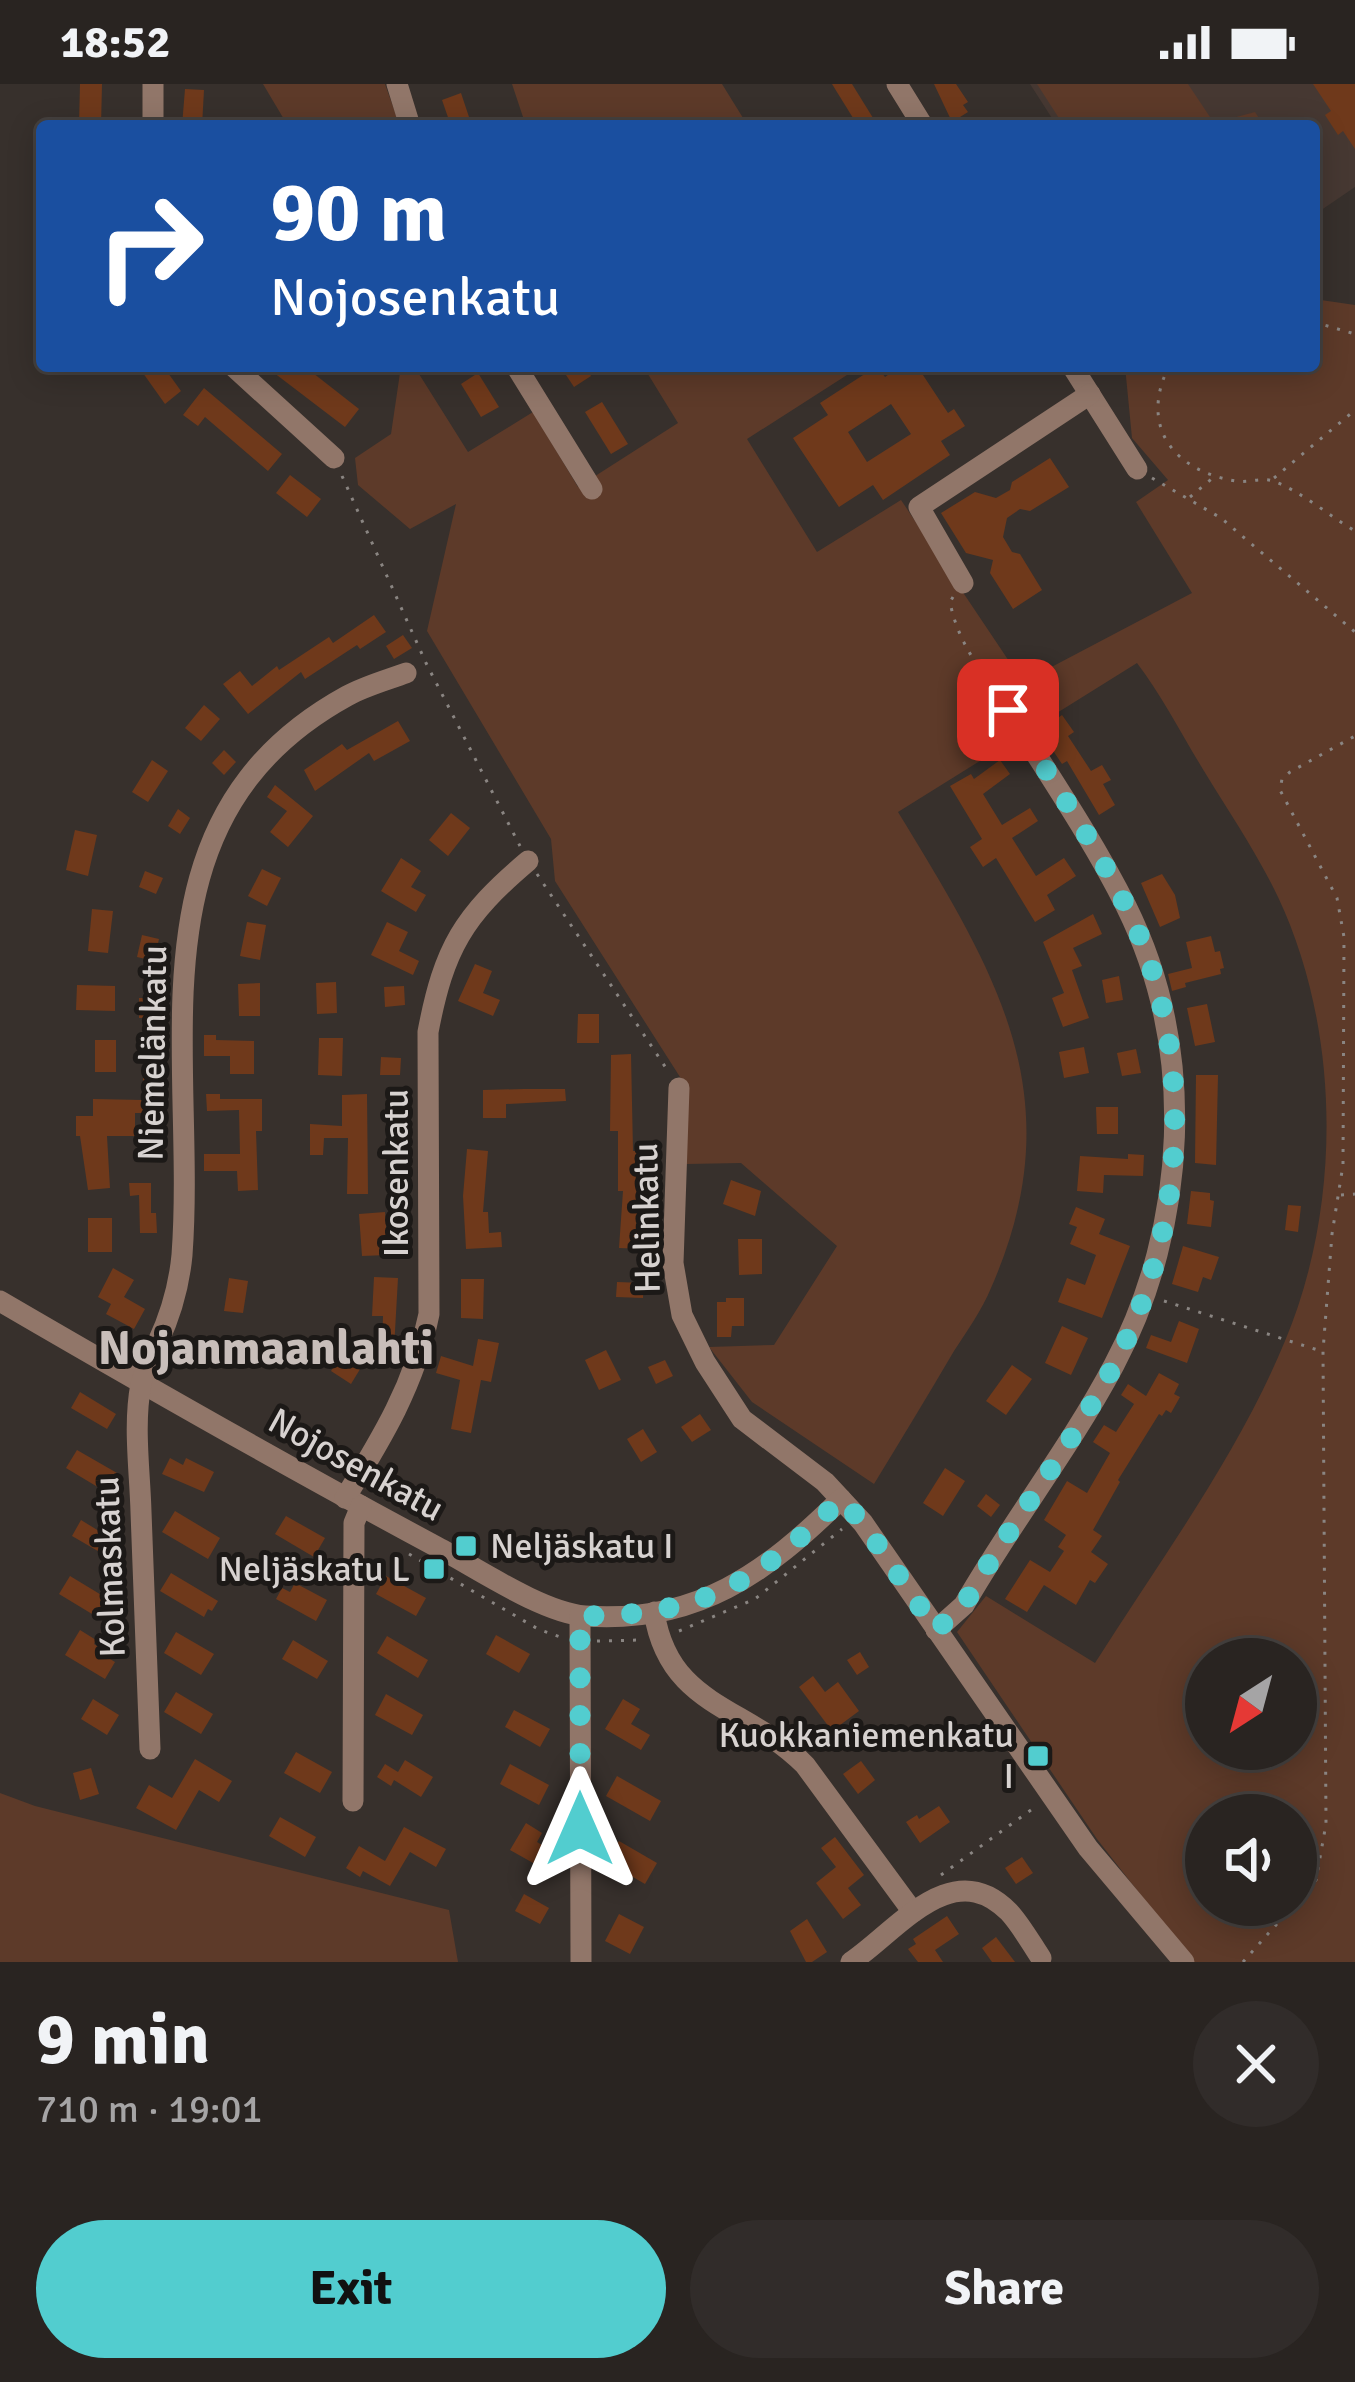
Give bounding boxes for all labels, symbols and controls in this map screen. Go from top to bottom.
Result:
text: 18:52 [60,15,170,70]
text: 90 m [270,161,447,265]
icon: right [72,168,228,324]
text: Nojosenkatu [270,264,560,331]
pin [957,659,1059,761]
icon: arrive [975,677,1041,743]
street label: Niemelänkatu [129,945,177,1161]
street label: Ikosenkatu [374,1089,419,1257]
street label: Helinkatu [623,1142,671,1294]
district label: Nojanmaanlahti [98,1319,434,1378]
street label: Nojosenkatu [260,1398,452,1532]
street label: Kolmaskatu [84,1476,136,1658]
place label: Neljäskatu I [490,1524,674,1569]
marker: Neljäskatu I [453,1533,479,1559]
place label: Neljäskatu L [219,1547,410,1592]
marker: Neljäskatu L [421,1556,447,1582]
north arrow [1185,1638,1317,1770]
map controls [1185,1638,1317,1926]
place label: Kuokkaniemenkatu I [719,1713,1014,1799]
marker: Kuokkaniemenkatu I [1025,1743,1051,1769]
position arrow [517,1766,643,1892]
button: sound [1185,1794,1317,1926]
text: 9 min [36,1995,210,2084]
button: close [1193,2001,1319,2127]
text: 710 m · 19:01 [36,2085,263,2133]
button: Exit [36,2220,666,2358]
button: Share [690,2220,1319,2358]

